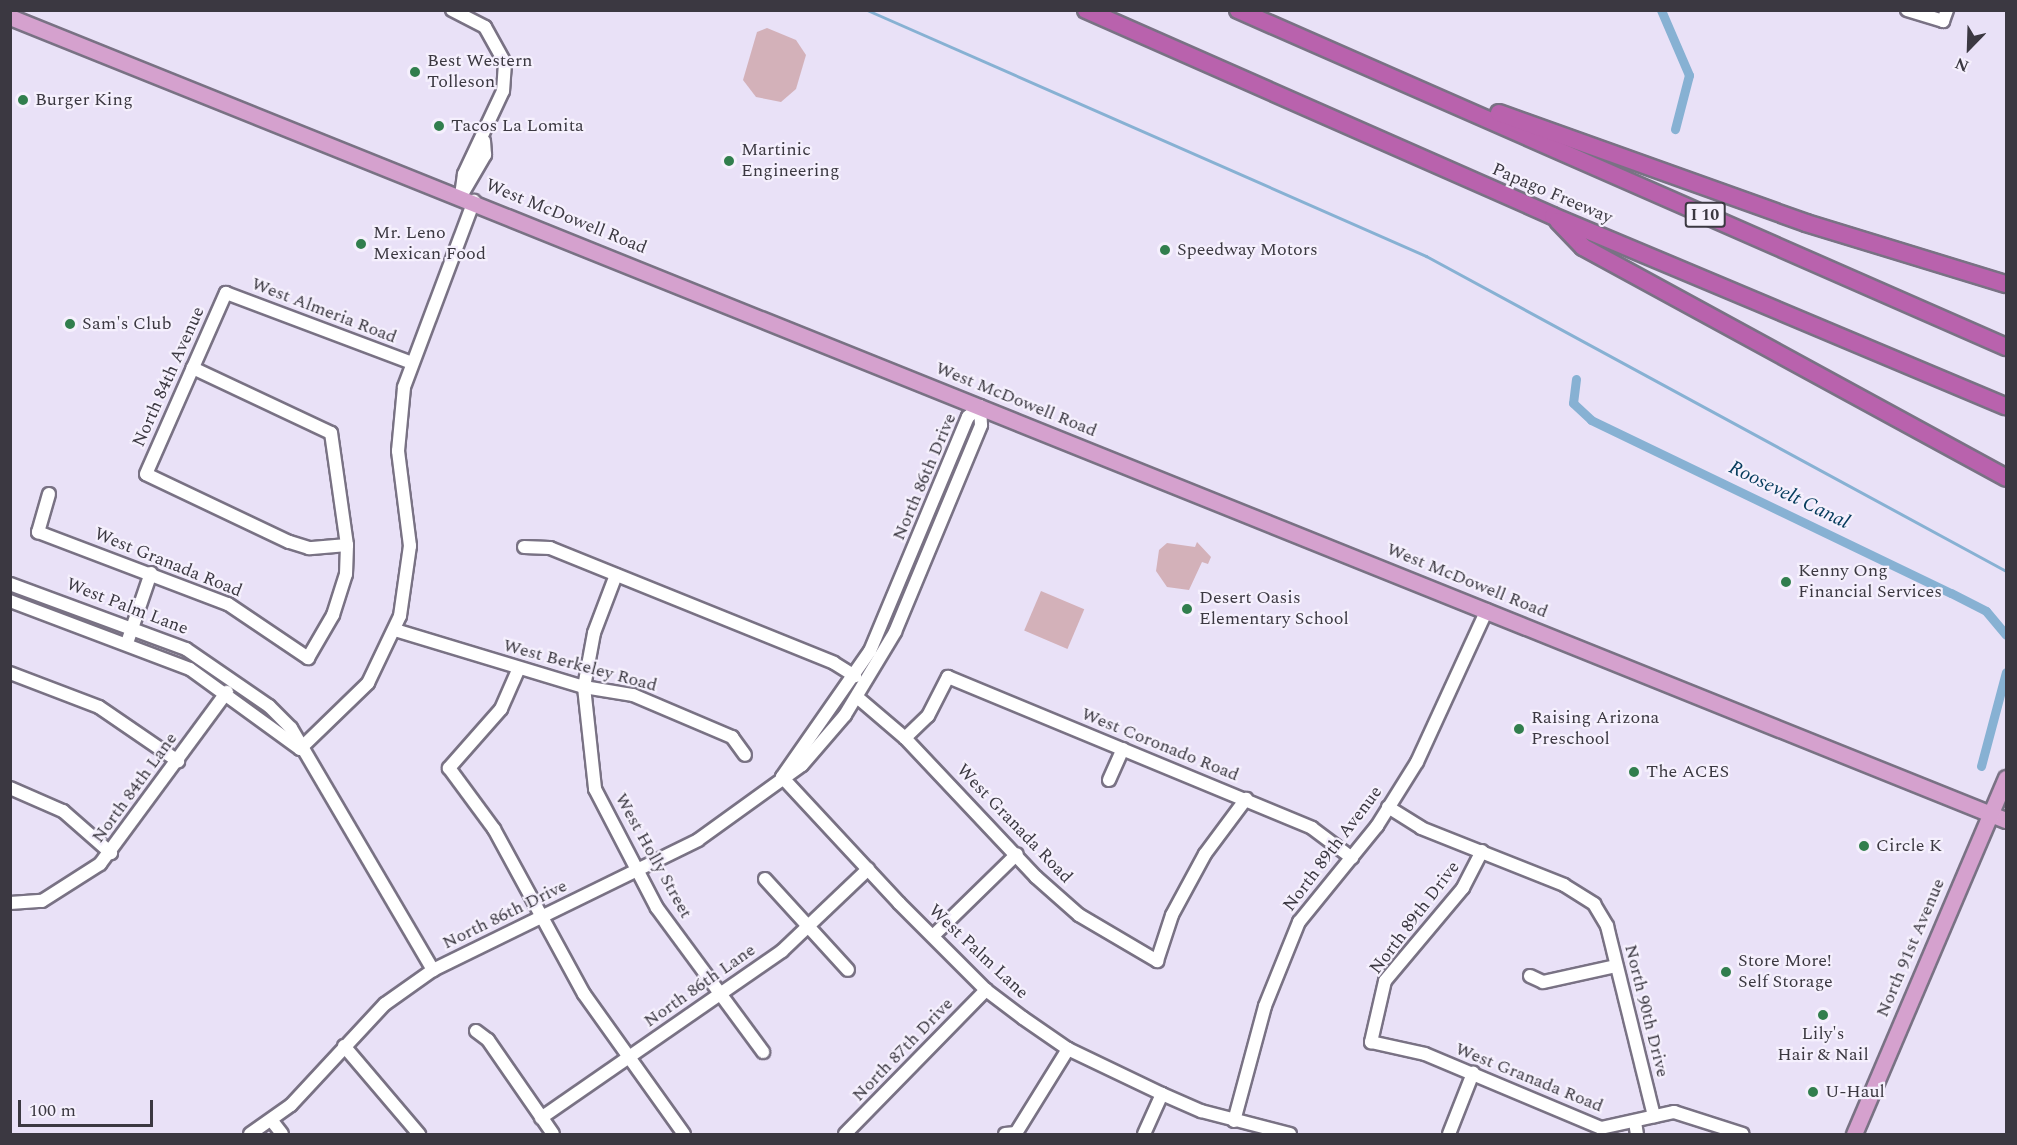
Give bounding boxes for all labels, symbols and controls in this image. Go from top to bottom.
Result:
north arrow [1939,18,1999,78]
place label: Best Western Tolleson [427,51,533,94]
text: N [1951,51,1973,78]
marker: Best Western Tolleson [408,65,422,79]
place label: Burger King [35,89,133,111]
marker: Burger King [16,93,30,107]
place label: Tacos La Lomita [451,115,584,137]
marker: Tacos La Lomita [432,119,446,133]
place label: Martinic Engineering [741,140,839,182]
marker: Martinic Engineering [722,154,736,168]
street label: Papago Freeway [1489,159,1615,229]
street label: West McDowell Road [482,175,650,259]
road number: I 10 [1684,202,1726,228]
place label: Mr. Leno Mexican Food [373,223,486,266]
marker: Mr. Leno Mexican Food [354,237,368,251]
place label: Speedway Motors [1177,239,1318,261]
marker: Speedway Motors [1158,243,1172,257]
street label: West Almeria Road [248,273,400,349]
street label: North 84th Avenue [128,303,210,451]
place label: Sam's Club [82,313,172,335]
marker: Sam's Club [63,317,77,331]
street label: West McDowell Road [932,358,1100,442]
street label: North 86th Drive [888,410,962,544]
water label: Roosevelt Canal [1725,455,1853,535]
street label: West Granada Road [91,523,245,603]
street label: West McDowell Road [1383,539,1551,623]
place label: Kenny Ong Financial Services [1798,561,1942,604]
street label: West Palm Lane [63,574,191,640]
marker: Kenny Ong Financial Services [1779,575,1793,589]
place label: Desert Oasis Elementary School [1199,588,1349,630]
marker: Desert Oasis Elementary School [1180,602,1194,616]
street label: West Berkeley Road [501,635,659,697]
street label: West Coronado Road [1078,703,1242,787]
place label: Raising Arizona Preschool [1531,708,1659,750]
marker: Raising Arizona Preschool [1512,722,1526,736]
street label: North 84th Lane [88,729,182,847]
street label: West Granada Road [952,760,1076,888]
place label: The ACES [1646,761,1729,783]
marker: The ACES [1627,765,1641,779]
street label: North 89th Avenue [1279,782,1387,916]
street label: West Holly Street [610,790,696,922]
place label: Circle K [1876,835,1942,857]
marker: Circle K [1857,839,1871,853]
street label: North 89th Drive [1365,857,1465,979]
street label: North 86th Drive [439,875,571,955]
street label: North 91st Avenue [1872,875,1950,1021]
street label: West Palm Lane [923,900,1033,1004]
street label: North 86th Lane [640,939,760,1033]
street label: North 90th Drive [1619,942,1673,1080]
place label: Store More! Self Storage [1738,951,1833,994]
marker: Store More! Self Storage [1719,965,1733,979]
street label: North 87th Drive [848,994,958,1106]
marker: Lily's Hair & Nail [1816,1008,1830,1022]
place label: Lily's Hair & Nail [1777,1024,1869,1066]
street label: West Granada Road [1452,1038,1606,1118]
place label: U-Haul [1825,1081,1885,1103]
marker: U-Haul [1806,1085,1820,1099]
scale bar [21,1088,156,1126]
text: 100 m [29,1097,76,1124]

